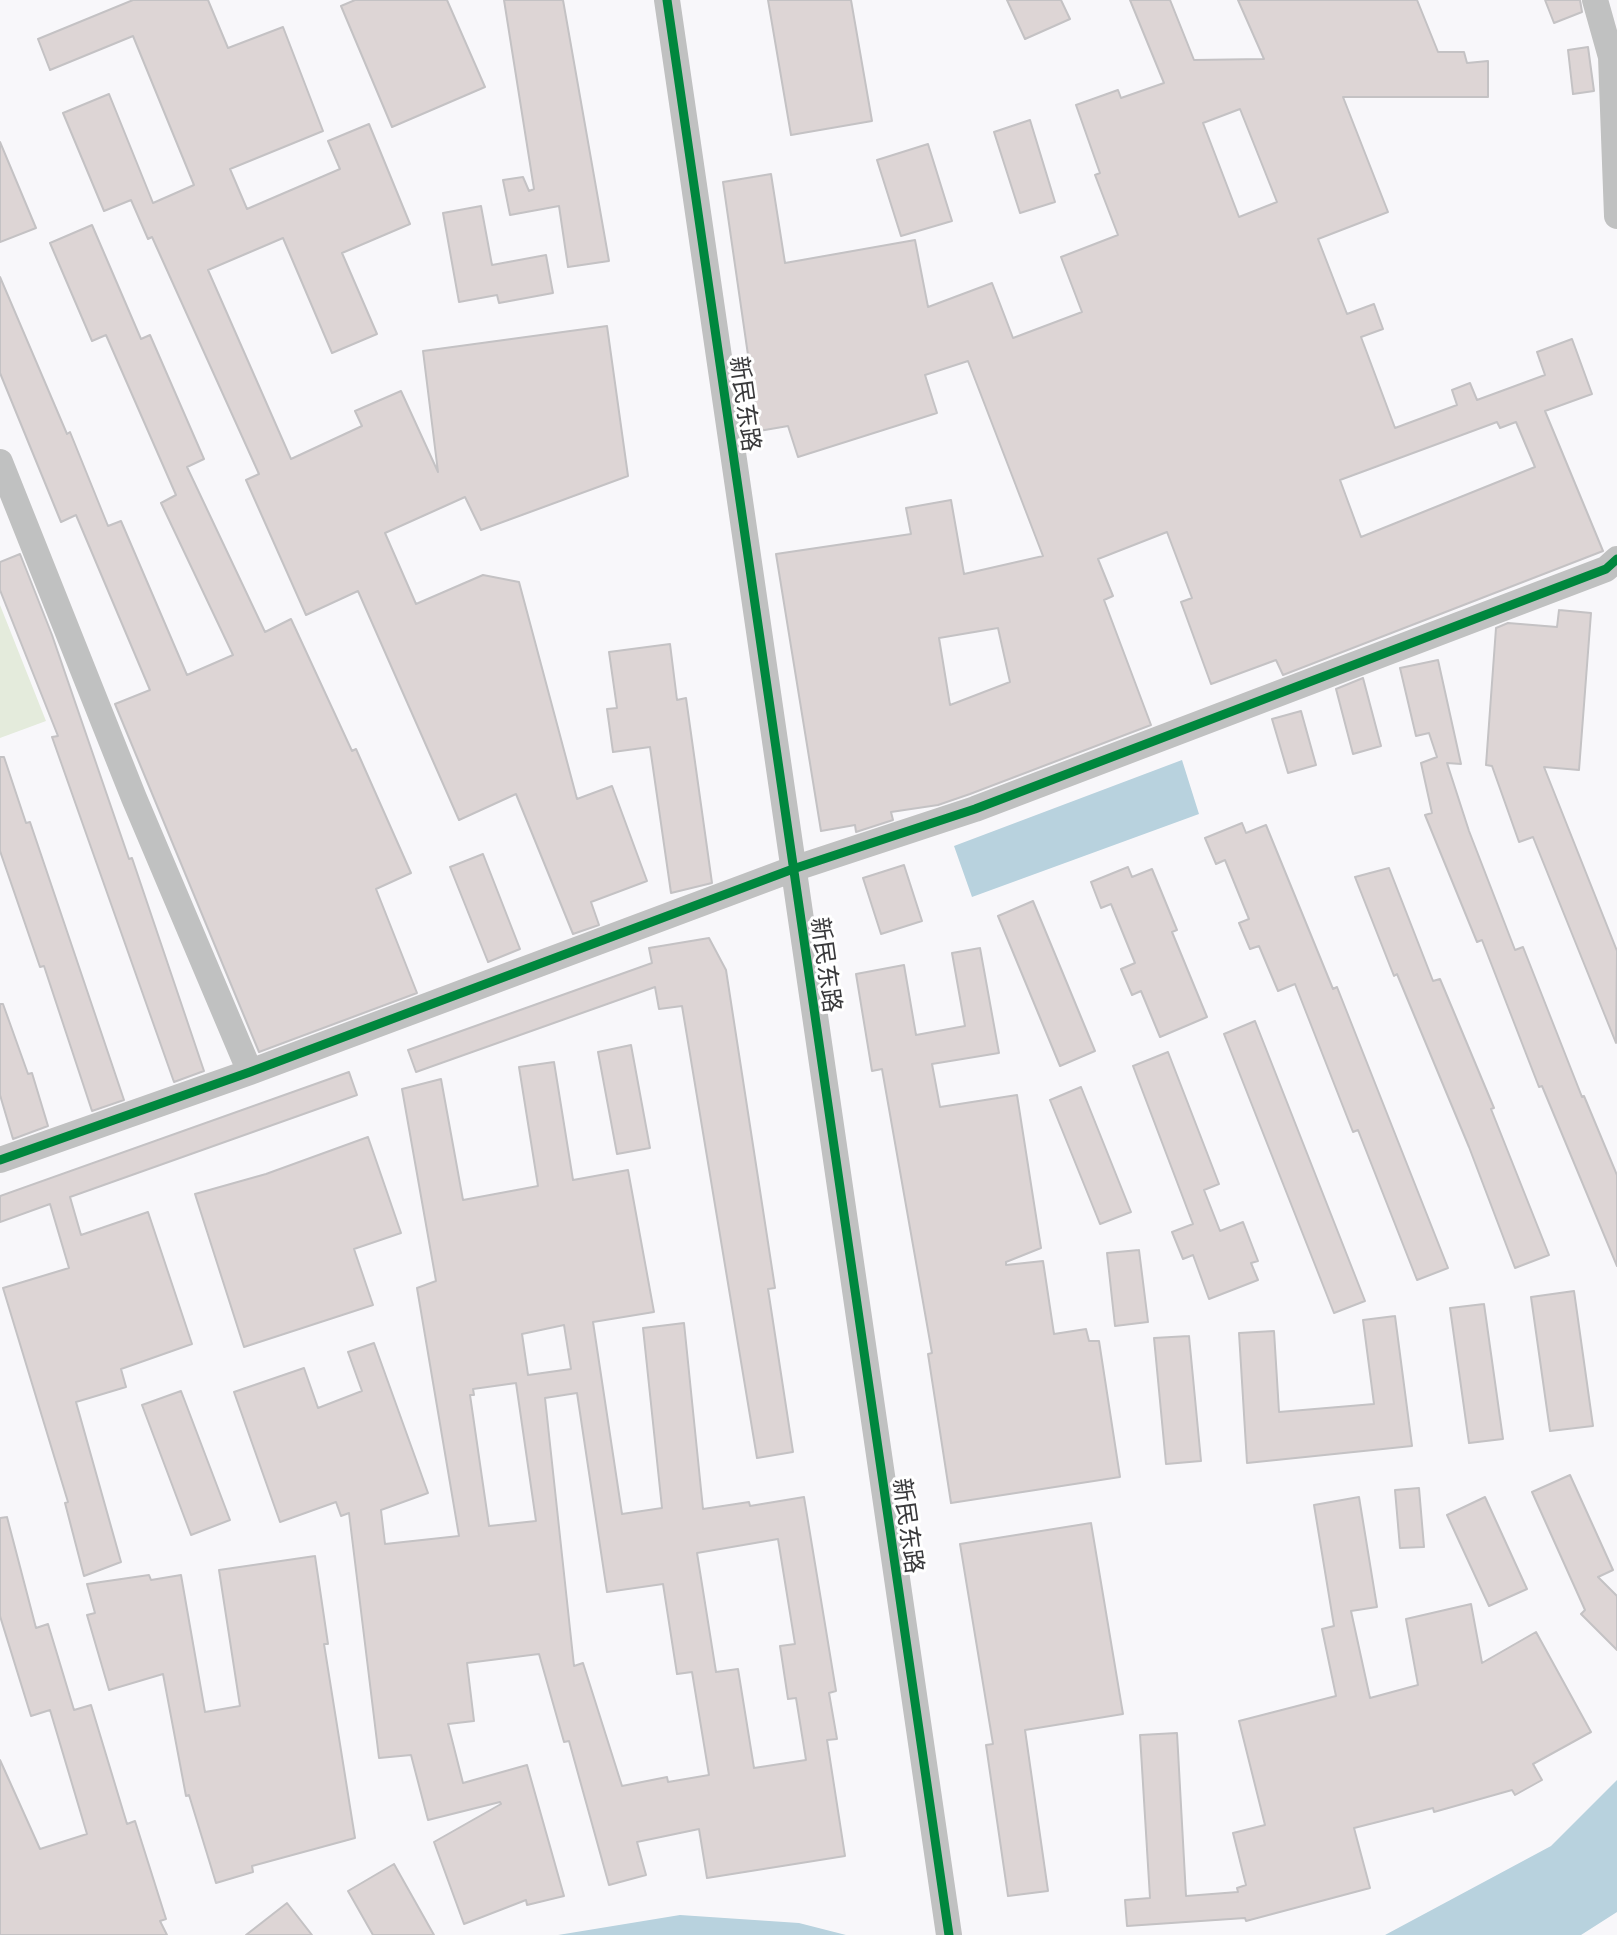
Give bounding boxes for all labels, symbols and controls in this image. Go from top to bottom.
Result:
street label: 新民东路 [724,354,766,454]
street label: 新民东路 [805,915,847,1015]
street label: 新民东路 [887,1476,929,1576]

